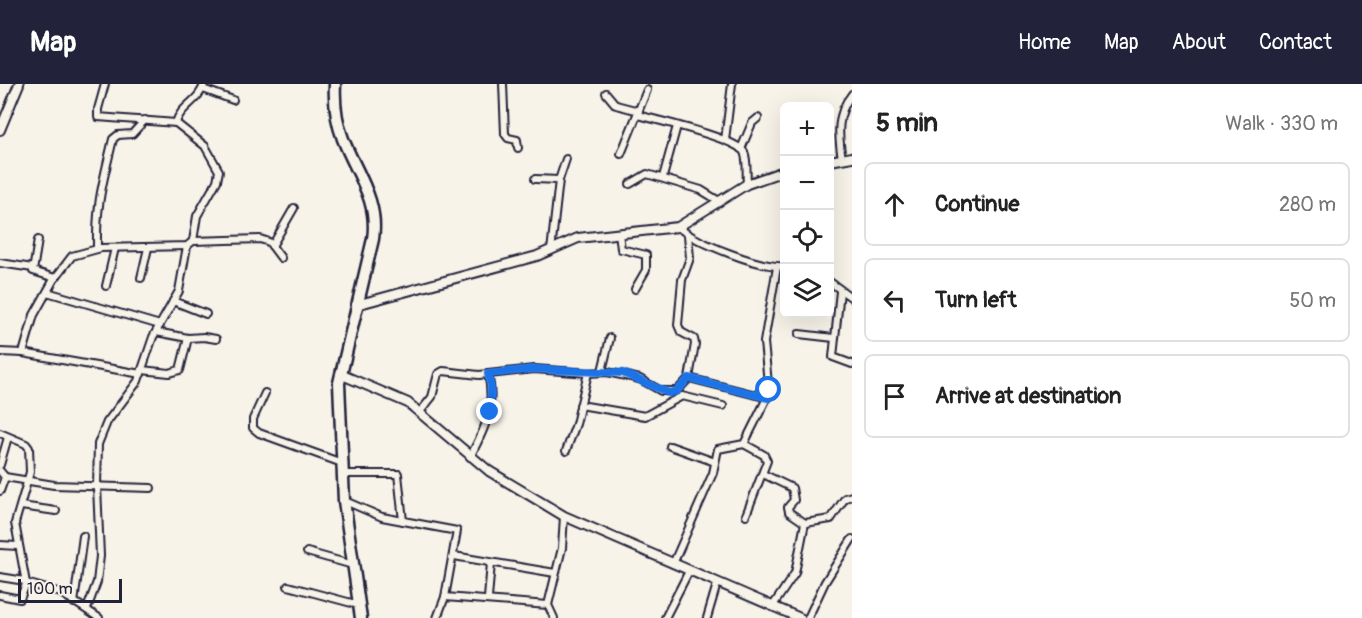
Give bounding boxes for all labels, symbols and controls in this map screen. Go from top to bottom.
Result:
text: Map [30,25,76,60]
text: Home [1018,29,1071,56]
text: Map [1104,29,1139,56]
text: About [1172,29,1226,56]
text: Contact [1259,29,1332,56]
map controls [780,102,834,318]
button: + [780,102,834,156]
text: 5 min [876,107,938,139]
text: Walk · 330 m [1225,111,1338,136]
button: − [780,156,834,210]
icon: ahead [878,188,911,221]
text: Continue [935,190,1019,218]
text: 280 m [1279,192,1336,217]
button: locate [780,210,834,264]
button: layers [780,264,834,318]
icon: left [878,284,911,317]
text: Turn left [935,286,1017,314]
text: 50 m [1289,288,1336,313]
route start [755,376,781,402]
icon: arrive [878,380,911,413]
text: Arrive at destination [935,382,1121,410]
route end [476,398,502,424]
scale bar [18,576,122,604]
text: 100 m [27,579,73,599]

